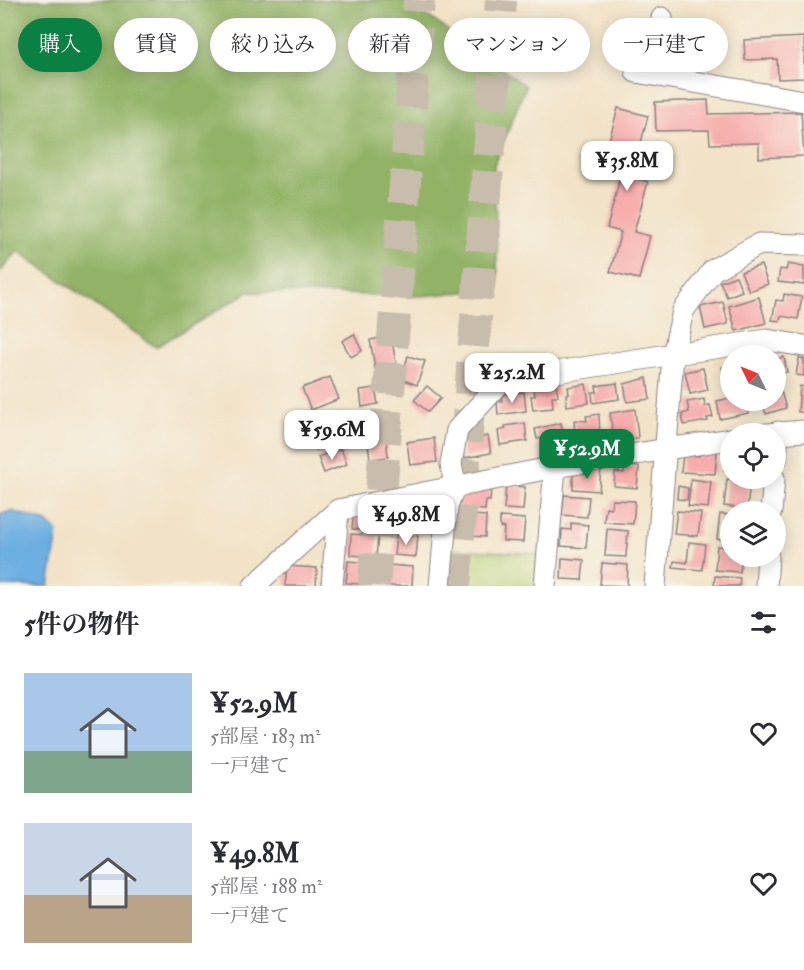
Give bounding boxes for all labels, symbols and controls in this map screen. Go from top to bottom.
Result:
chip: 購入 [18,18,102,72]
chip: 賃貸 [114,18,198,72]
chip: 絞り込み [210,18,336,72]
chip: 新着 [348,18,432,72]
chip: マンション [444,18,590,72]
chip: 一戸建て [602,18,728,72]
pin: ¥35.8M [578,141,676,192]
text: ¥35.8M [595,148,659,173]
north arrow [720,345,786,411]
map controls [720,345,786,567]
pin: ¥25.2M [463,353,561,404]
text: ¥25.2M [479,360,545,385]
pin: ¥59.6M [283,410,381,461]
text: ¥59.6M [298,417,366,442]
button: locate [720,423,786,489]
pin: ¥52.9M [538,429,636,480]
text: ¥52.9M [553,436,621,461]
pin: ¥49.8M [357,495,455,546]
button: layers [720,501,786,567]
text: ¥49.8M [372,502,440,527]
icon: filters [747,606,780,639]
text: 5件の物件 [24,609,139,641]
text: ¥52.9M [210,688,298,720]
icon: home [72,697,144,769]
icon: heart [747,717,780,750]
text: 5部屋 · 183 m² [210,724,321,749]
text: 一戸建て [210,753,290,778]
text: ¥49.8M [210,838,299,870]
icon: home [72,847,144,919]
icon: heart [747,867,780,900]
text: 5部屋 · 188 m² [210,874,322,899]
text: 一戸建て [210,903,290,928]

